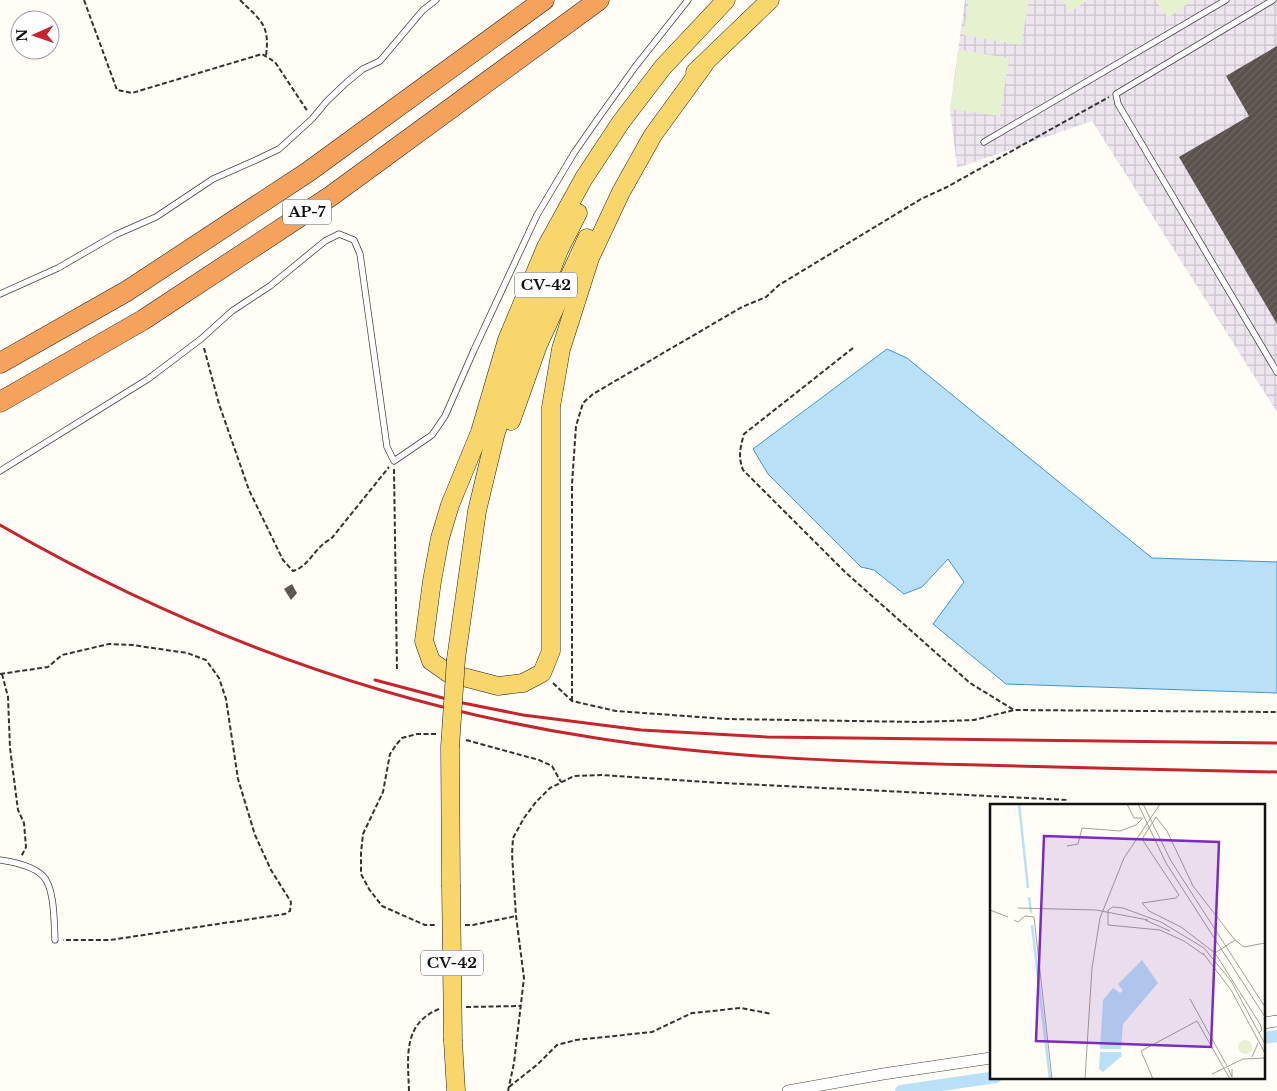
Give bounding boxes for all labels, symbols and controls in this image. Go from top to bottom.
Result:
north arrow [10,10,60,60]
text: N [13,29,31,42]
road number: AP-7 [283,200,331,224]
road number: CV-42 [515,272,577,298]
inset map [990,804,1264,1078]
road number: CV-42 [421,950,483,976]

